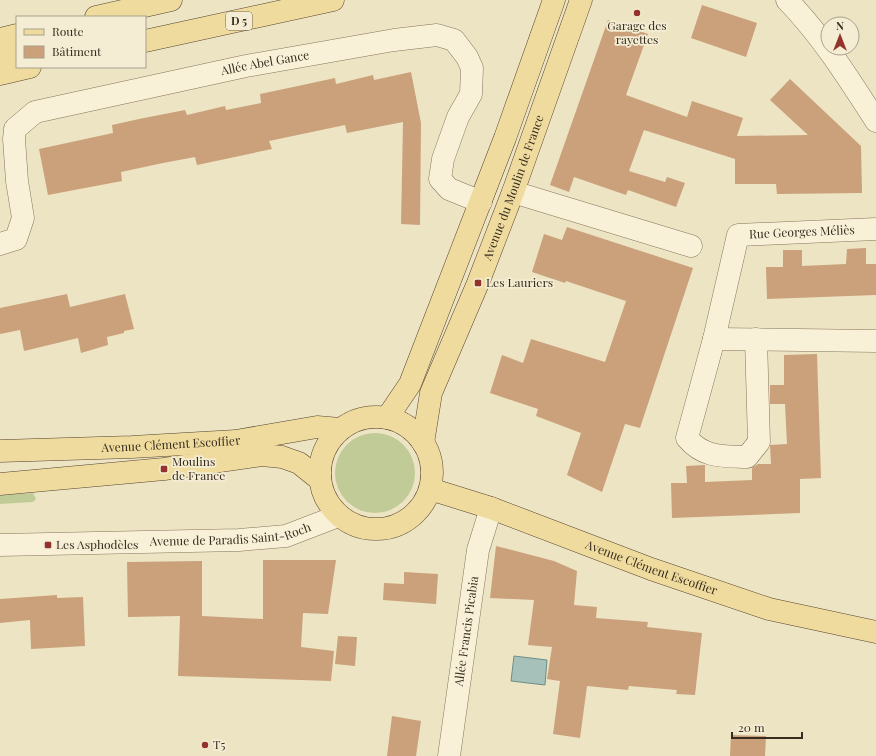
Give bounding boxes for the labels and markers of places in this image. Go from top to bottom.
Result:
marker: Garage des rayettes [632,8,642,18]
place label: Garage des rayettes [607,17,667,47]
place label: Les Lauriers [486,274,553,290]
marker: Les Lauriers [473,278,483,288]
place label: Moulins de France [172,453,225,483]
marker: Moulins de France [159,464,169,474]
place label: Les Asphodèles [56,536,138,552]
marker: Les Asphodèles [43,540,53,550]
place label: T5 [213,736,225,752]
marker: T5 [200,740,210,750]

